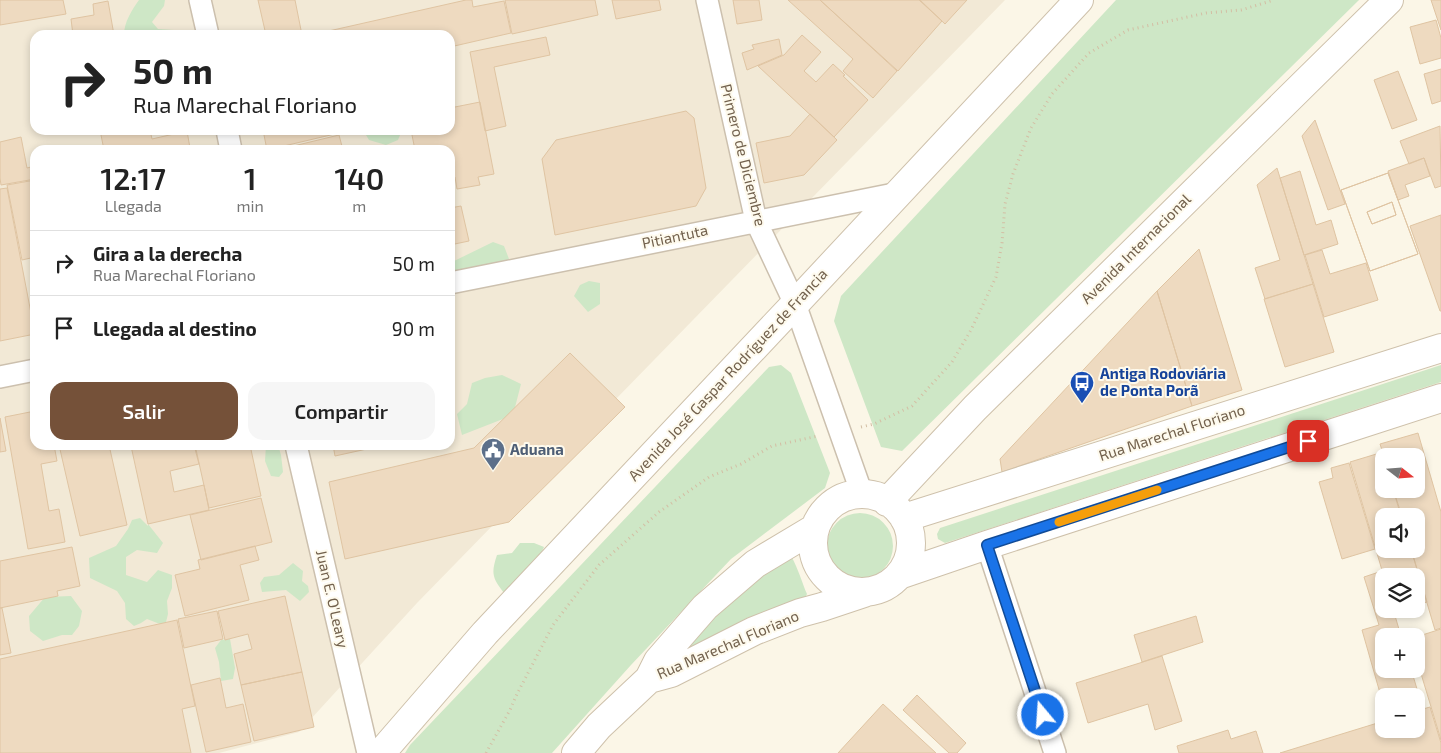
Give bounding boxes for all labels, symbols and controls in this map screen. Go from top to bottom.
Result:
text: 50 m [133,49,213,91]
icon: right [50,50,115,115]
street label: Primero de Diciembre [718,82,770,228]
text: Rua Marechal Floriano [133,91,357,117]
text: 12:17 [101,160,166,196]
text: 1 [244,160,256,196]
text: 140 [334,160,384,196]
street label: Avenida Internacional [1077,189,1194,307]
text: Llegada [105,196,162,215]
text: min [237,196,264,215]
text: m [352,196,366,215]
street label: Pitiantuta [640,220,710,252]
text: Gira a la derecha [93,242,242,265]
icon: right [50,249,78,277]
text: 50 m [392,252,435,275]
text: Rua Marechal Floriano [93,265,256,284]
street label: Avenida José Gaspar Rodríguez de Francia [624,265,830,484]
icon: arrive [50,314,78,342]
text: Llegada al destino [93,317,257,340]
text: 90 m [392,317,435,340]
place label: Antiga Rodoviária de Ponta Porã [1100,364,1226,399]
bus stop icon: Antiga Rodoviária de Ponta Porã [1069,370,1095,404]
button: Salir [50,382,238,440]
button: Compartir [248,382,435,440]
street label: Rua Marechal Floriano [1096,400,1247,464]
pin [1287,420,1329,462]
icon: arrive [1294,427,1322,455]
public building icon: Aduana [480,437,506,471]
place label: Aduana [510,440,564,458]
north arrow [1375,448,1425,498]
map controls [1375,448,1425,738]
button: sound [1375,508,1425,558]
street label: Juan E. O'Leary [313,548,353,650]
button: layers [1375,568,1425,618]
street label: Rua Marechal Floriano [654,606,801,682]
button: + [1375,628,1425,678]
position arrow [1016,688,1068,740]
button: − [1375,688,1425,738]

